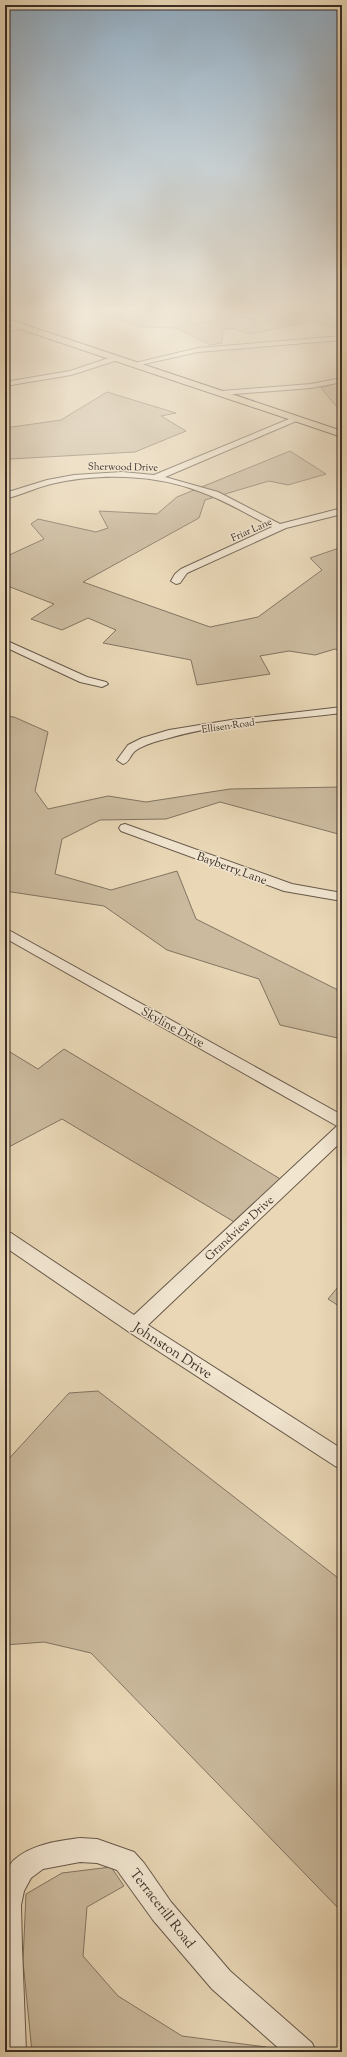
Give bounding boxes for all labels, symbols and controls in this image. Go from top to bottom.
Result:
street label: Sherwood Drive [88,459,158,476]
street label: Friar Lane [229,515,275,546]
street label: Ellisen Road [201,715,256,738]
street label: Bayberry Lane [194,848,270,890]
street label: Skyline Drive [137,1003,208,1053]
street label: Grandview Drive [201,1192,279,1266]
street label: Johnston Drive [127,1318,216,1385]
street label: Terracerill Road [124,1865,199,1953]

